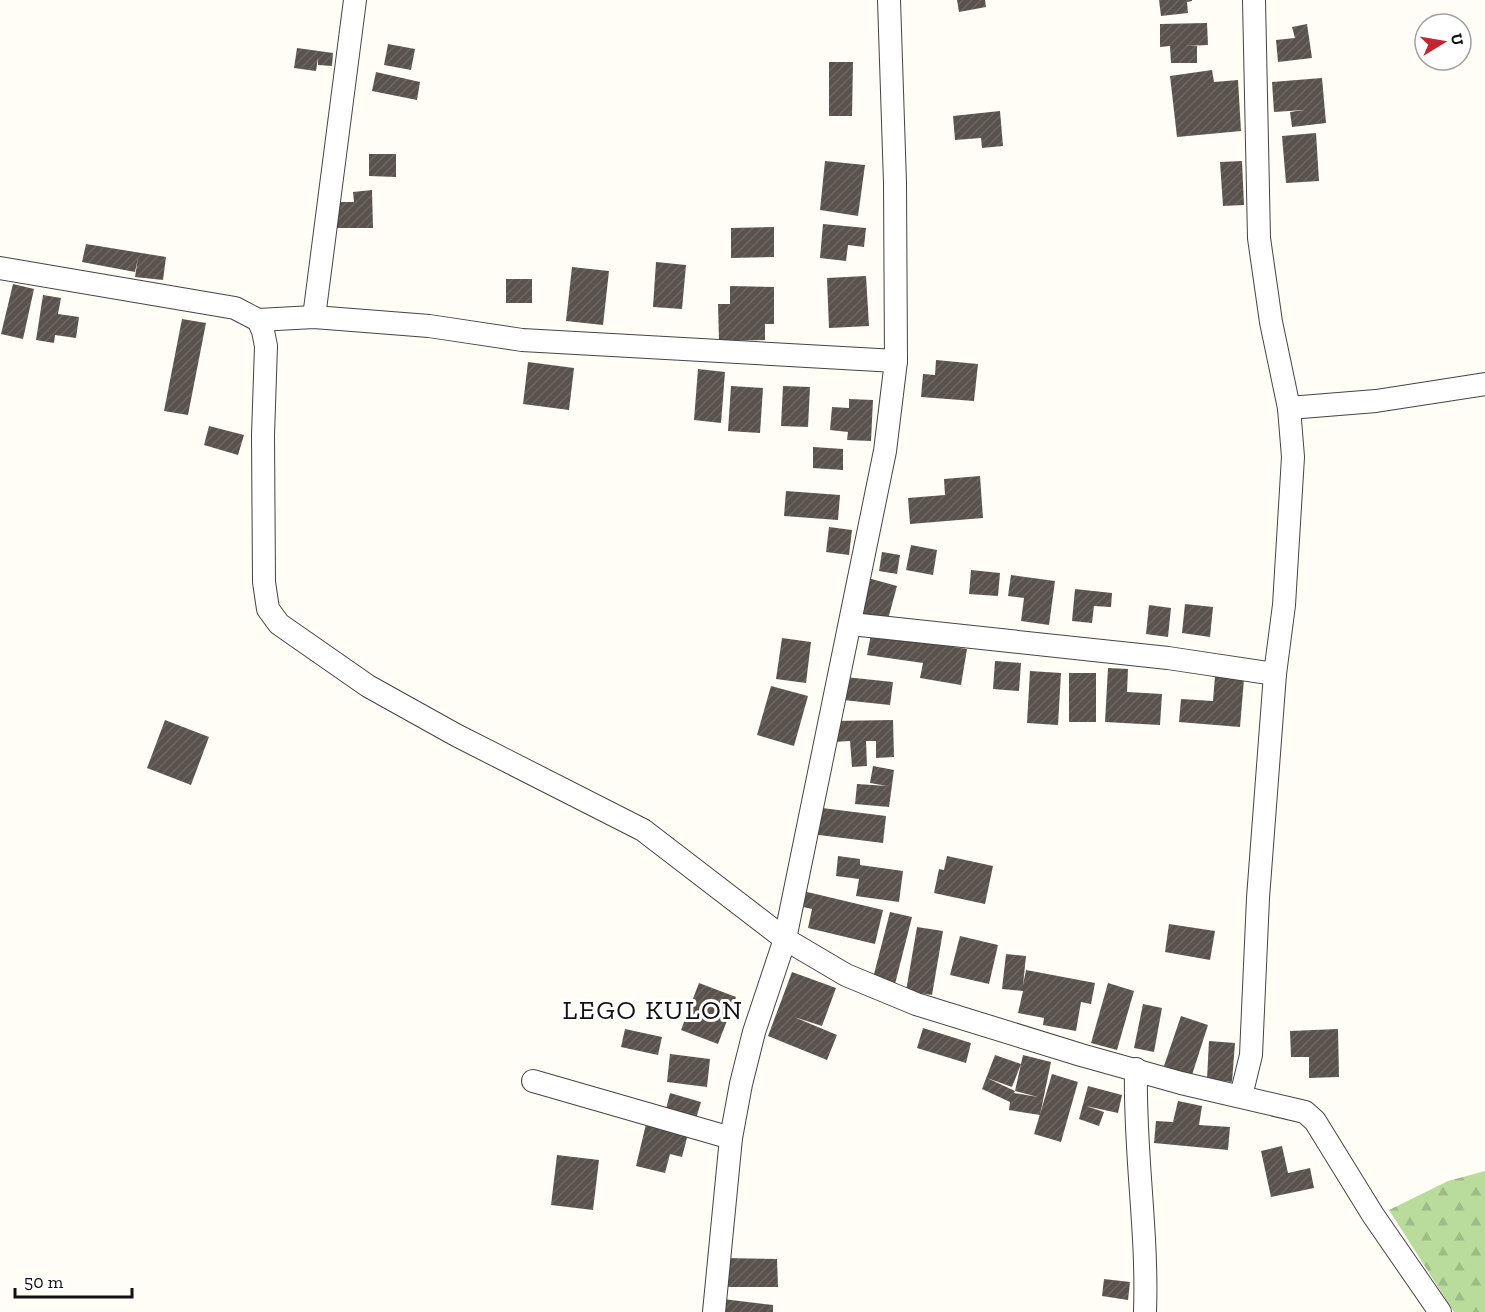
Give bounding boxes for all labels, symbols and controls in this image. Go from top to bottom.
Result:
north arrow [1413,12,1473,72]
text: U [1447,32,1468,47]
district label: LEGO KULON [563,994,743,1026]
scale bar [15,1261,132,1299]
text: 50 m [24,1271,64,1293]

